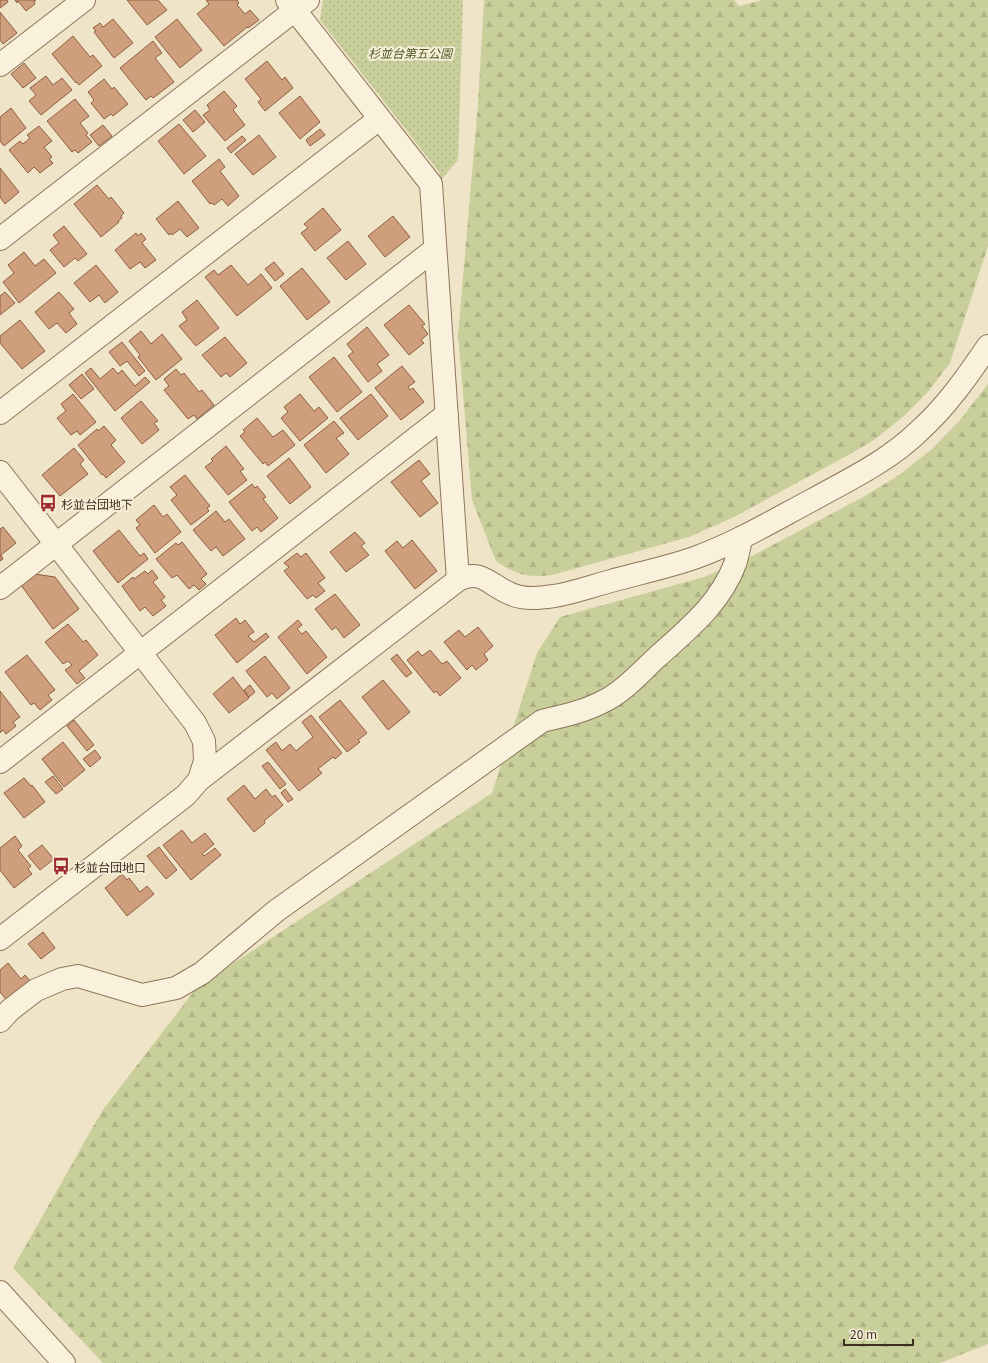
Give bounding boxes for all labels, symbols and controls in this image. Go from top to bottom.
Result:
park label: 杉並台第五公園 [368,44,454,61]
bus stop icon: 杉並台団地下 [38,493,58,513]
place label: 杉並台団地下 [61,495,133,512]
bus stop icon: 杉並台団地口 [51,856,71,876]
place label: 杉並台団地口 [74,858,146,875]
scale bar [844,1321,913,1347]
text: 20 m [850,1325,877,1342]

